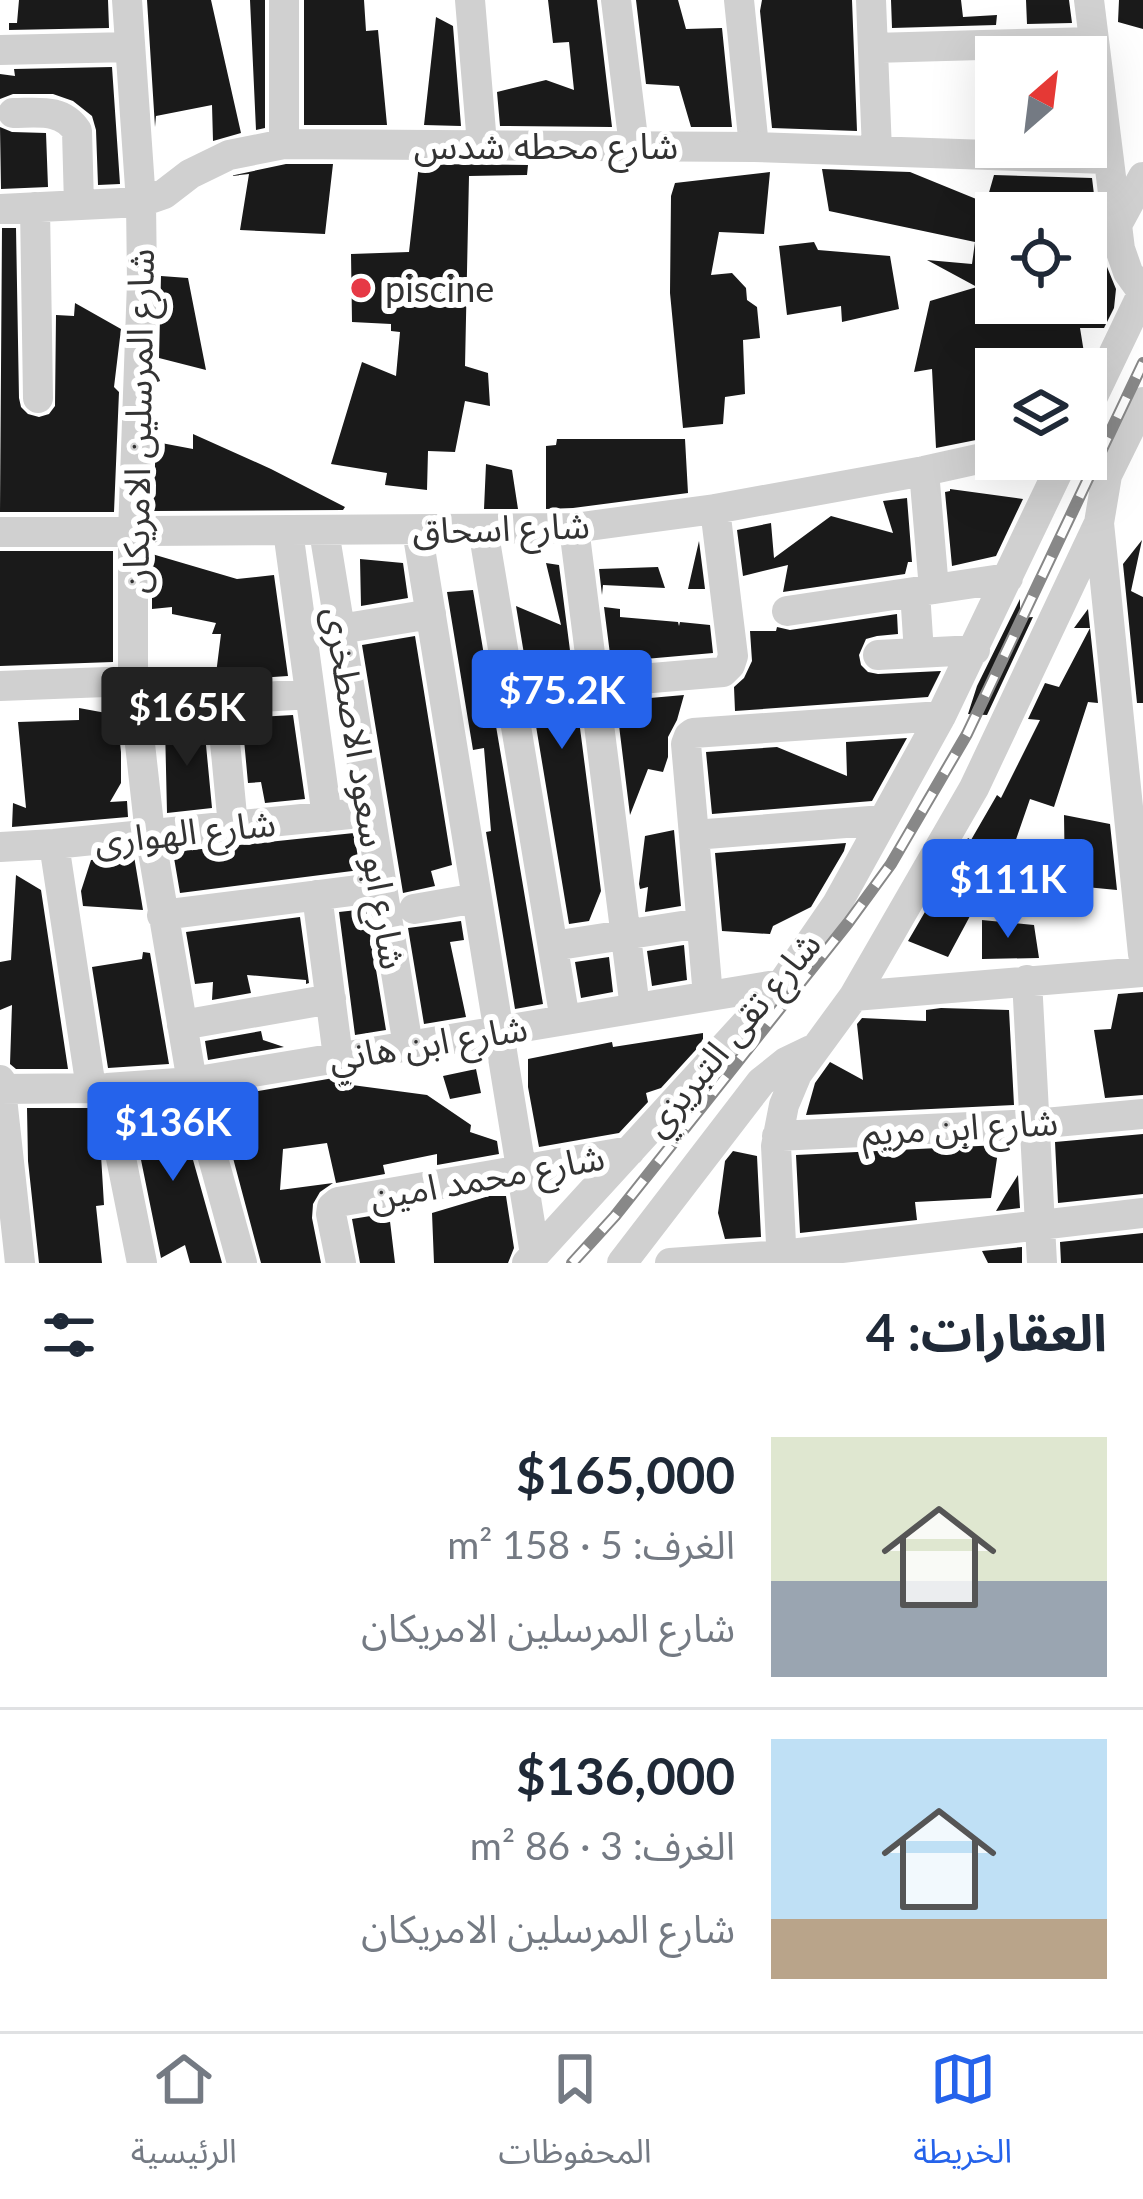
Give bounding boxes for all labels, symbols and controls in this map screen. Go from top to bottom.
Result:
north arrow [975,36,1107,168]
map controls [975,36,1107,480]
street label: شارع محطه شدس [414,123,678,173]
button: locate [975,192,1107,324]
street label: شارع المرسلين الامريكان [112,248,168,594]
place label: piscine [385,266,494,310]
marker: piscine [348,275,374,301]
button: layers [975,348,1107,480]
street label: شارع اسحاق [412,502,591,558]
street label: شارع ابو سعود الاصطخرى [310,604,416,973]
pin: $75.2K [464,650,660,752]
text: $75.2K [499,666,625,712]
pin: $165K [103,667,271,769]
text: $165K [128,683,246,729]
street label: شارع الهوارى [92,800,278,868]
pin: $111K [924,839,1092,941]
text: $111K [949,855,1067,901]
street label: شارع تقى التبريزي [633,922,835,1149]
street label: شارع ابن هاني [326,1005,532,1087]
pin: $136K [89,1082,257,1184]
text: $136K [114,1098,232,1144]
street label: شارع ابن مريم [861,1099,1059,1160]
street label: شارع محمد امين [366,1134,609,1224]
text: العقارات: 4 [866,1301,1107,1362]
icon: filters [36,1302,102,1368]
text: $165,000 [516,1444,735,1505]
icon: home [867,1485,1011,1629]
text: الغرف: 5 · 158 m² [447,1521,735,1567]
text: شارع المرسلين الامريكان [361,1604,735,1650]
text: $136,000 [516,1745,735,1806]
icon: home [867,1787,1011,1931]
text: الغرف: 3 · 86 m² [470,1822,735,1868]
text: شارع المرسلين الامريكان [361,1905,735,1951]
tab: الرئيسية [131,2046,237,2187]
tab: المحفوظات [499,2046,652,2187]
tab: الخريطة [913,2046,1012,2187]

